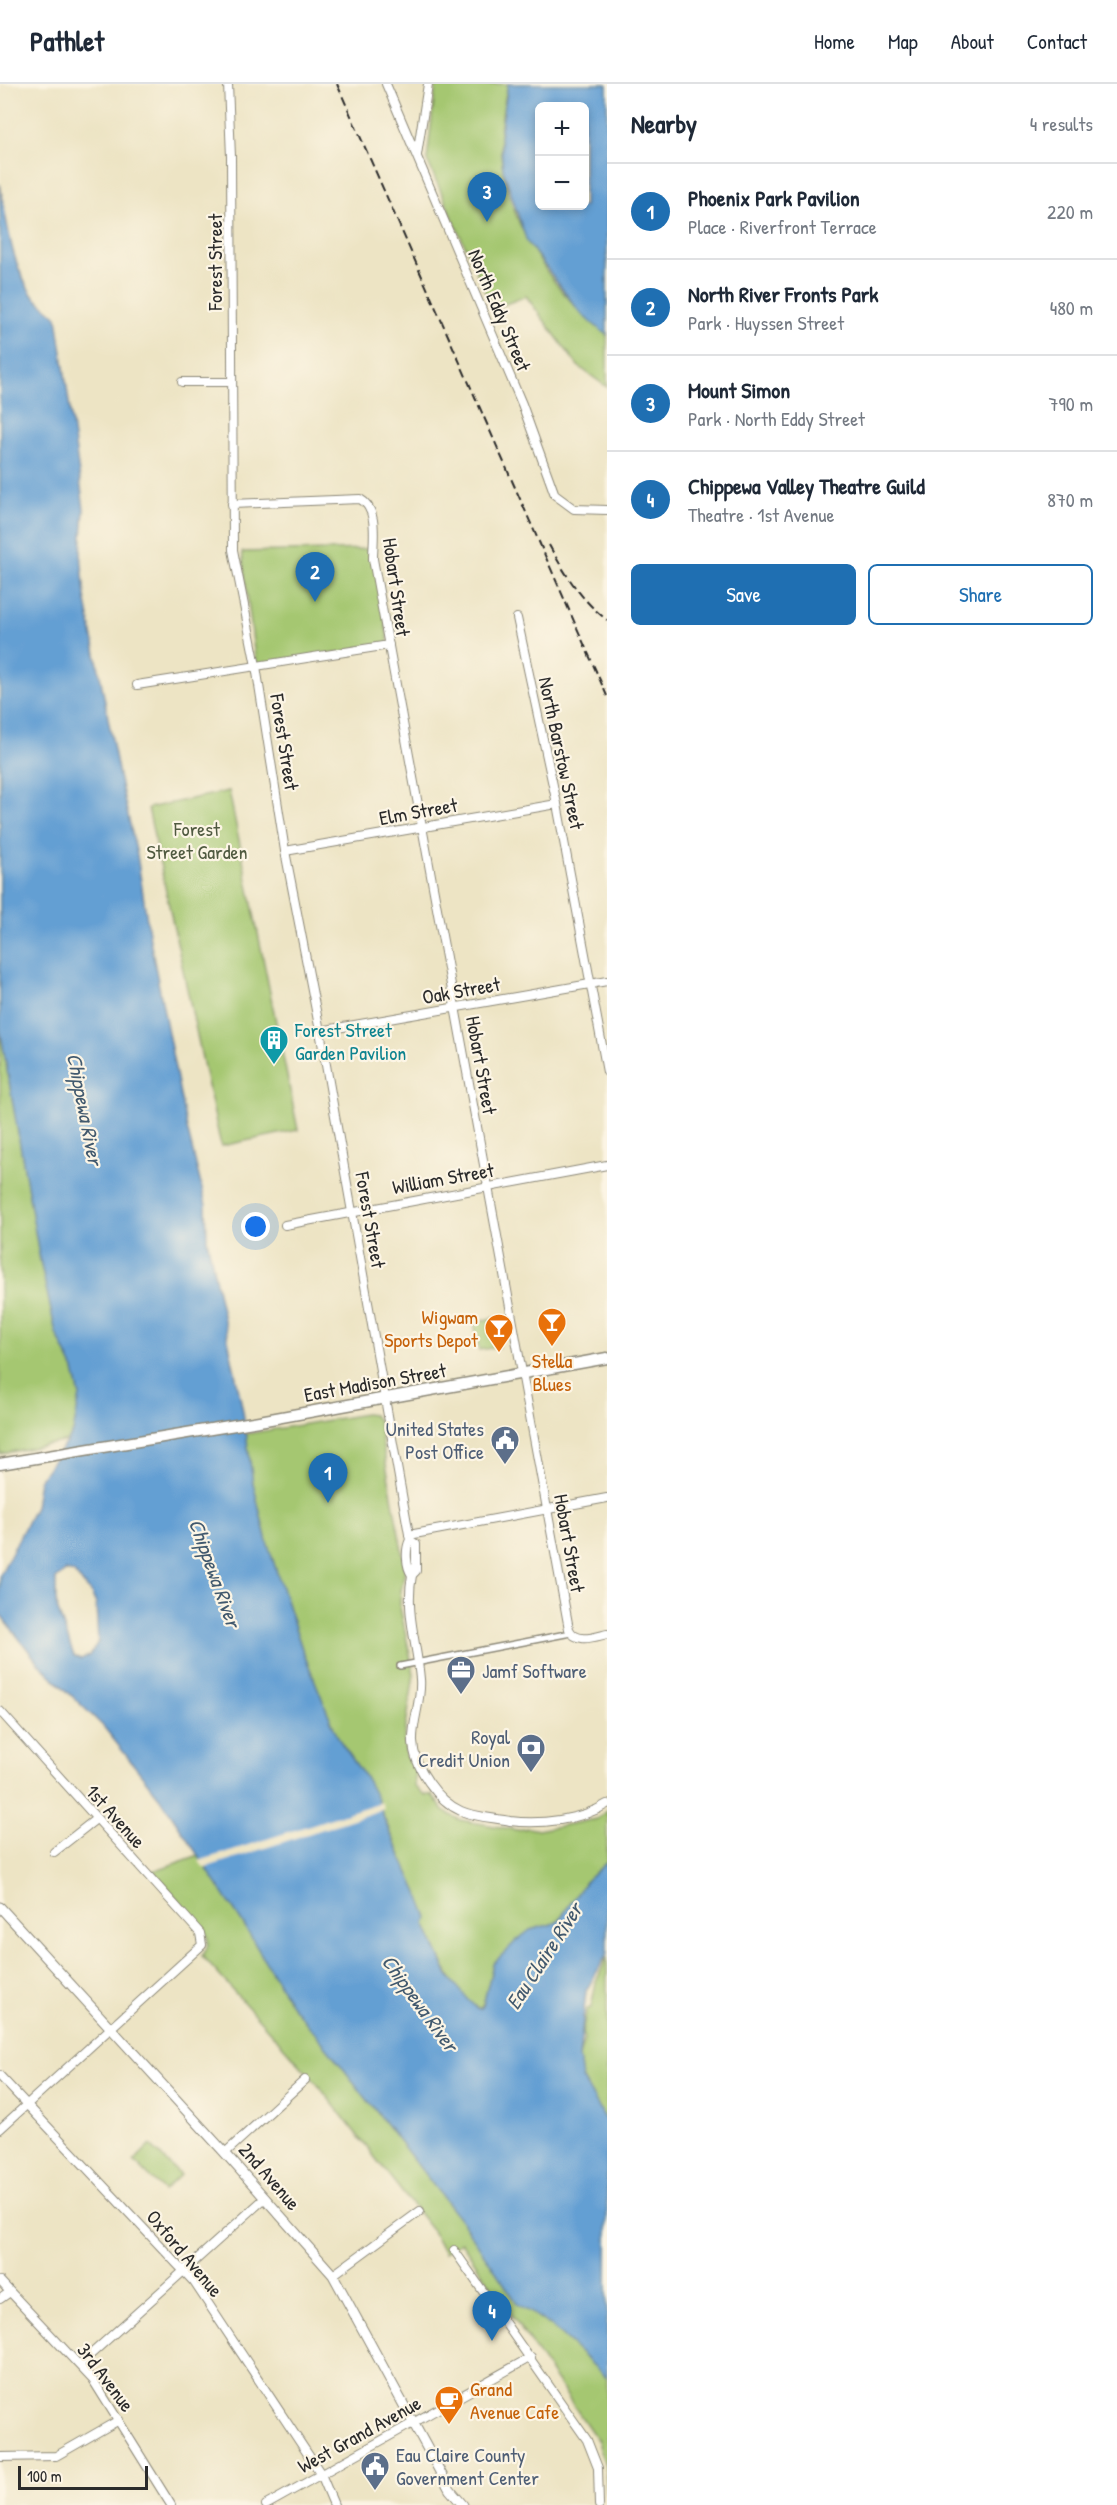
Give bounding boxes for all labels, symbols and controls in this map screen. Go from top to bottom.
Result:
text: Pathlet [30,22,104,60]
text: Home [814,27,855,56]
text: Map [888,27,918,56]
text: About [951,27,994,56]
text: Contact [1027,27,1087,56]
map controls [535,102,589,210]
button: + [535,102,589,156]
text: Nearby [631,106,697,141]
text: 4 results [1030,110,1093,137]
button: − [535,156,589,210]
pin: 3 [468,172,506,222]
text: Phoenix Park Pavilion [688,183,860,213]
text: 1 [647,198,654,225]
text: 220 m [1047,198,1093,225]
street label: Forest Street [201,212,228,311]
text: Place · Riverfront Terrace [688,213,877,240]
street label: North Eddy Street [462,245,538,376]
text: North River Fronts Park [688,279,878,309]
text: 2 [646,294,655,321]
text: 480 m [1050,294,1093,321]
text: Park · Huyssen Street [688,309,844,336]
text: Mount Simon [688,375,790,405]
text: 3 [646,390,655,417]
text: 790 m [1049,390,1093,417]
text: Park · North Eddy Street [688,405,865,432]
text: Chippewa Valley Theatre Guild [688,471,925,501]
text: 4 [647,486,654,513]
text: 870 m [1047,486,1093,513]
text: Theatre · 1st Avenue [688,501,834,528]
street label: Hobart Street [377,536,417,639]
pin: 2 [296,552,334,602]
button: Save [631,564,856,625]
button: Share [868,564,1093,625]
street label: North Barstow Street [533,674,592,833]
street label: Forest Street [264,691,306,793]
street label: Elm Street [377,791,460,831]
park label: Forest Street Garden [146,815,248,865]
street label: Oak Street [420,970,503,1010]
street label: Hobart Street [460,1014,504,1117]
place label: Forest Street Garden Pavilion [294,1016,406,1066]
building icon: Forest Street Garden Pavilion [258,1024,290,1066]
water label: Chippewa River [60,1051,111,1170]
street label: William Street [390,1156,497,1200]
street label: Forest Street [349,1169,393,1271]
your location [241,1212,270,1241]
place label: Wigwam Sports Depot [384,1303,479,1353]
bar icon: Stella Blues [536,1306,568,1348]
bar icon: Wigwam Sports Depot [483,1312,515,1354]
place label: Stella Blues [532,1347,572,1397]
street label: East Madison Street [302,1356,449,1408]
place label: United States Post Office [386,1415,484,1465]
public building icon: United States Post Office [489,1424,521,1466]
pin: 1 [308,1454,348,1503]
street label: Hobart Street [548,1492,592,1595]
water label: Chippewa River [182,1515,249,1634]
office icon: Jamf Software [445,1654,477,1696]
place label: Jamf Software [482,1657,587,1684]
place label: Royal Credit Union [418,1723,511,1773]
bank icon: Royal Credit Union [515,1732,547,1774]
street label: 1st Avenue [80,1778,152,1854]
water label: Eau Claire River [499,1895,591,2015]
water label: Chippewa River [375,1949,467,2060]
street label: 2nd Avenue [233,2136,307,2216]
street label: Oxford Avenue [141,2204,229,2302]
pin: 4 [472,2292,512,2341]
street label: 3rd Avenue [71,2337,141,2417]
place label: Grand Avenue Cafe [470,2375,559,2425]
cafe icon: Grand Avenue Cafe [433,2384,465,2426]
street label: West Grand Avenue [293,2389,425,2479]
place label: Eau Claire County Government Center [396,2441,539,2491]
public building icon: Eau Claire County Government Center [359,2450,391,2492]
scale bar [18,2463,148,2490]
text: 100 m [27,2465,62,2487]

